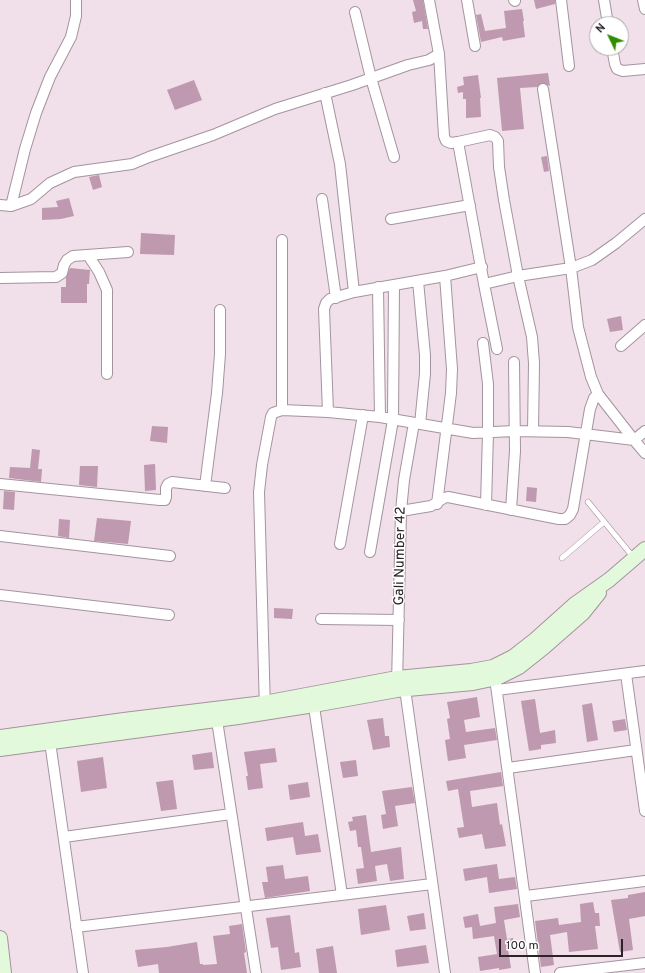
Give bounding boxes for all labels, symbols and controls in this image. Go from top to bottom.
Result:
north arrow [589,16,629,56]
text: N [593,21,609,36]
street label: Gali Number 42 [392,506,410,606]
scale bar [501,931,625,957]
text: 100 m [506,938,539,954]

